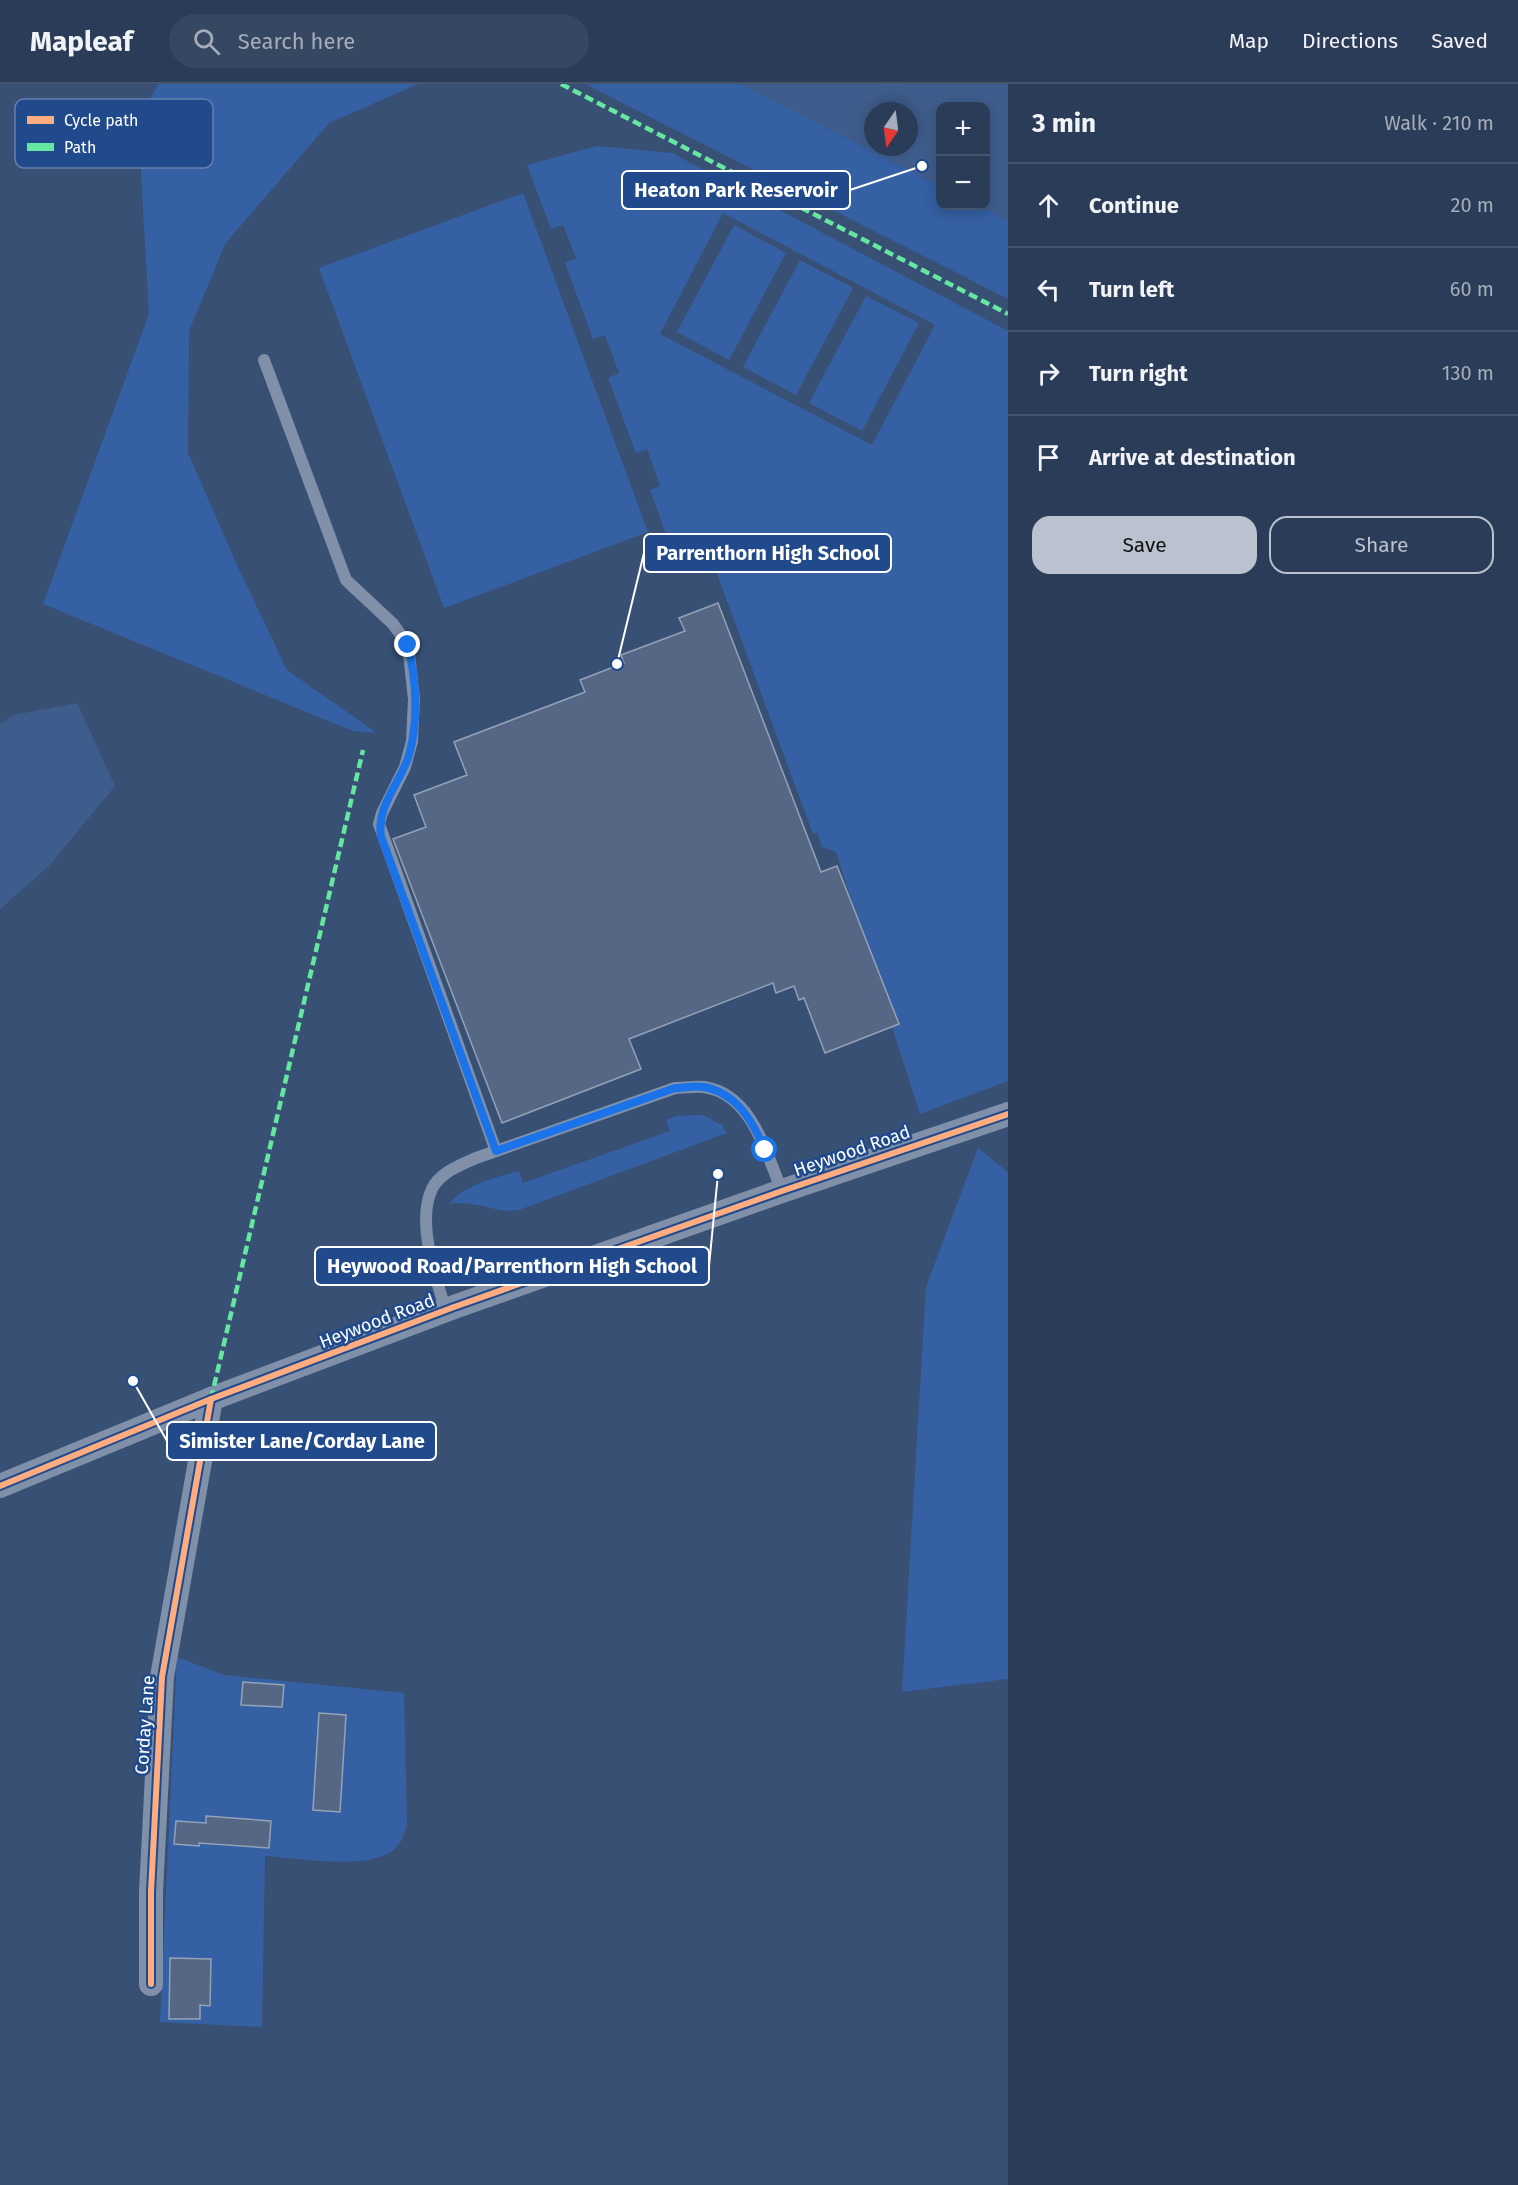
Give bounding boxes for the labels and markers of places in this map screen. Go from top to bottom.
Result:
callout: Heaton Park Reservoir [622,171,850,209]
callout: Parrenthorn High School [644,534,891,572]
callout: Heywood Road/Parrenthorn High School [315,1247,709,1285]
callout: Simister Lane/Corday Lane [167,1422,436,1460]

